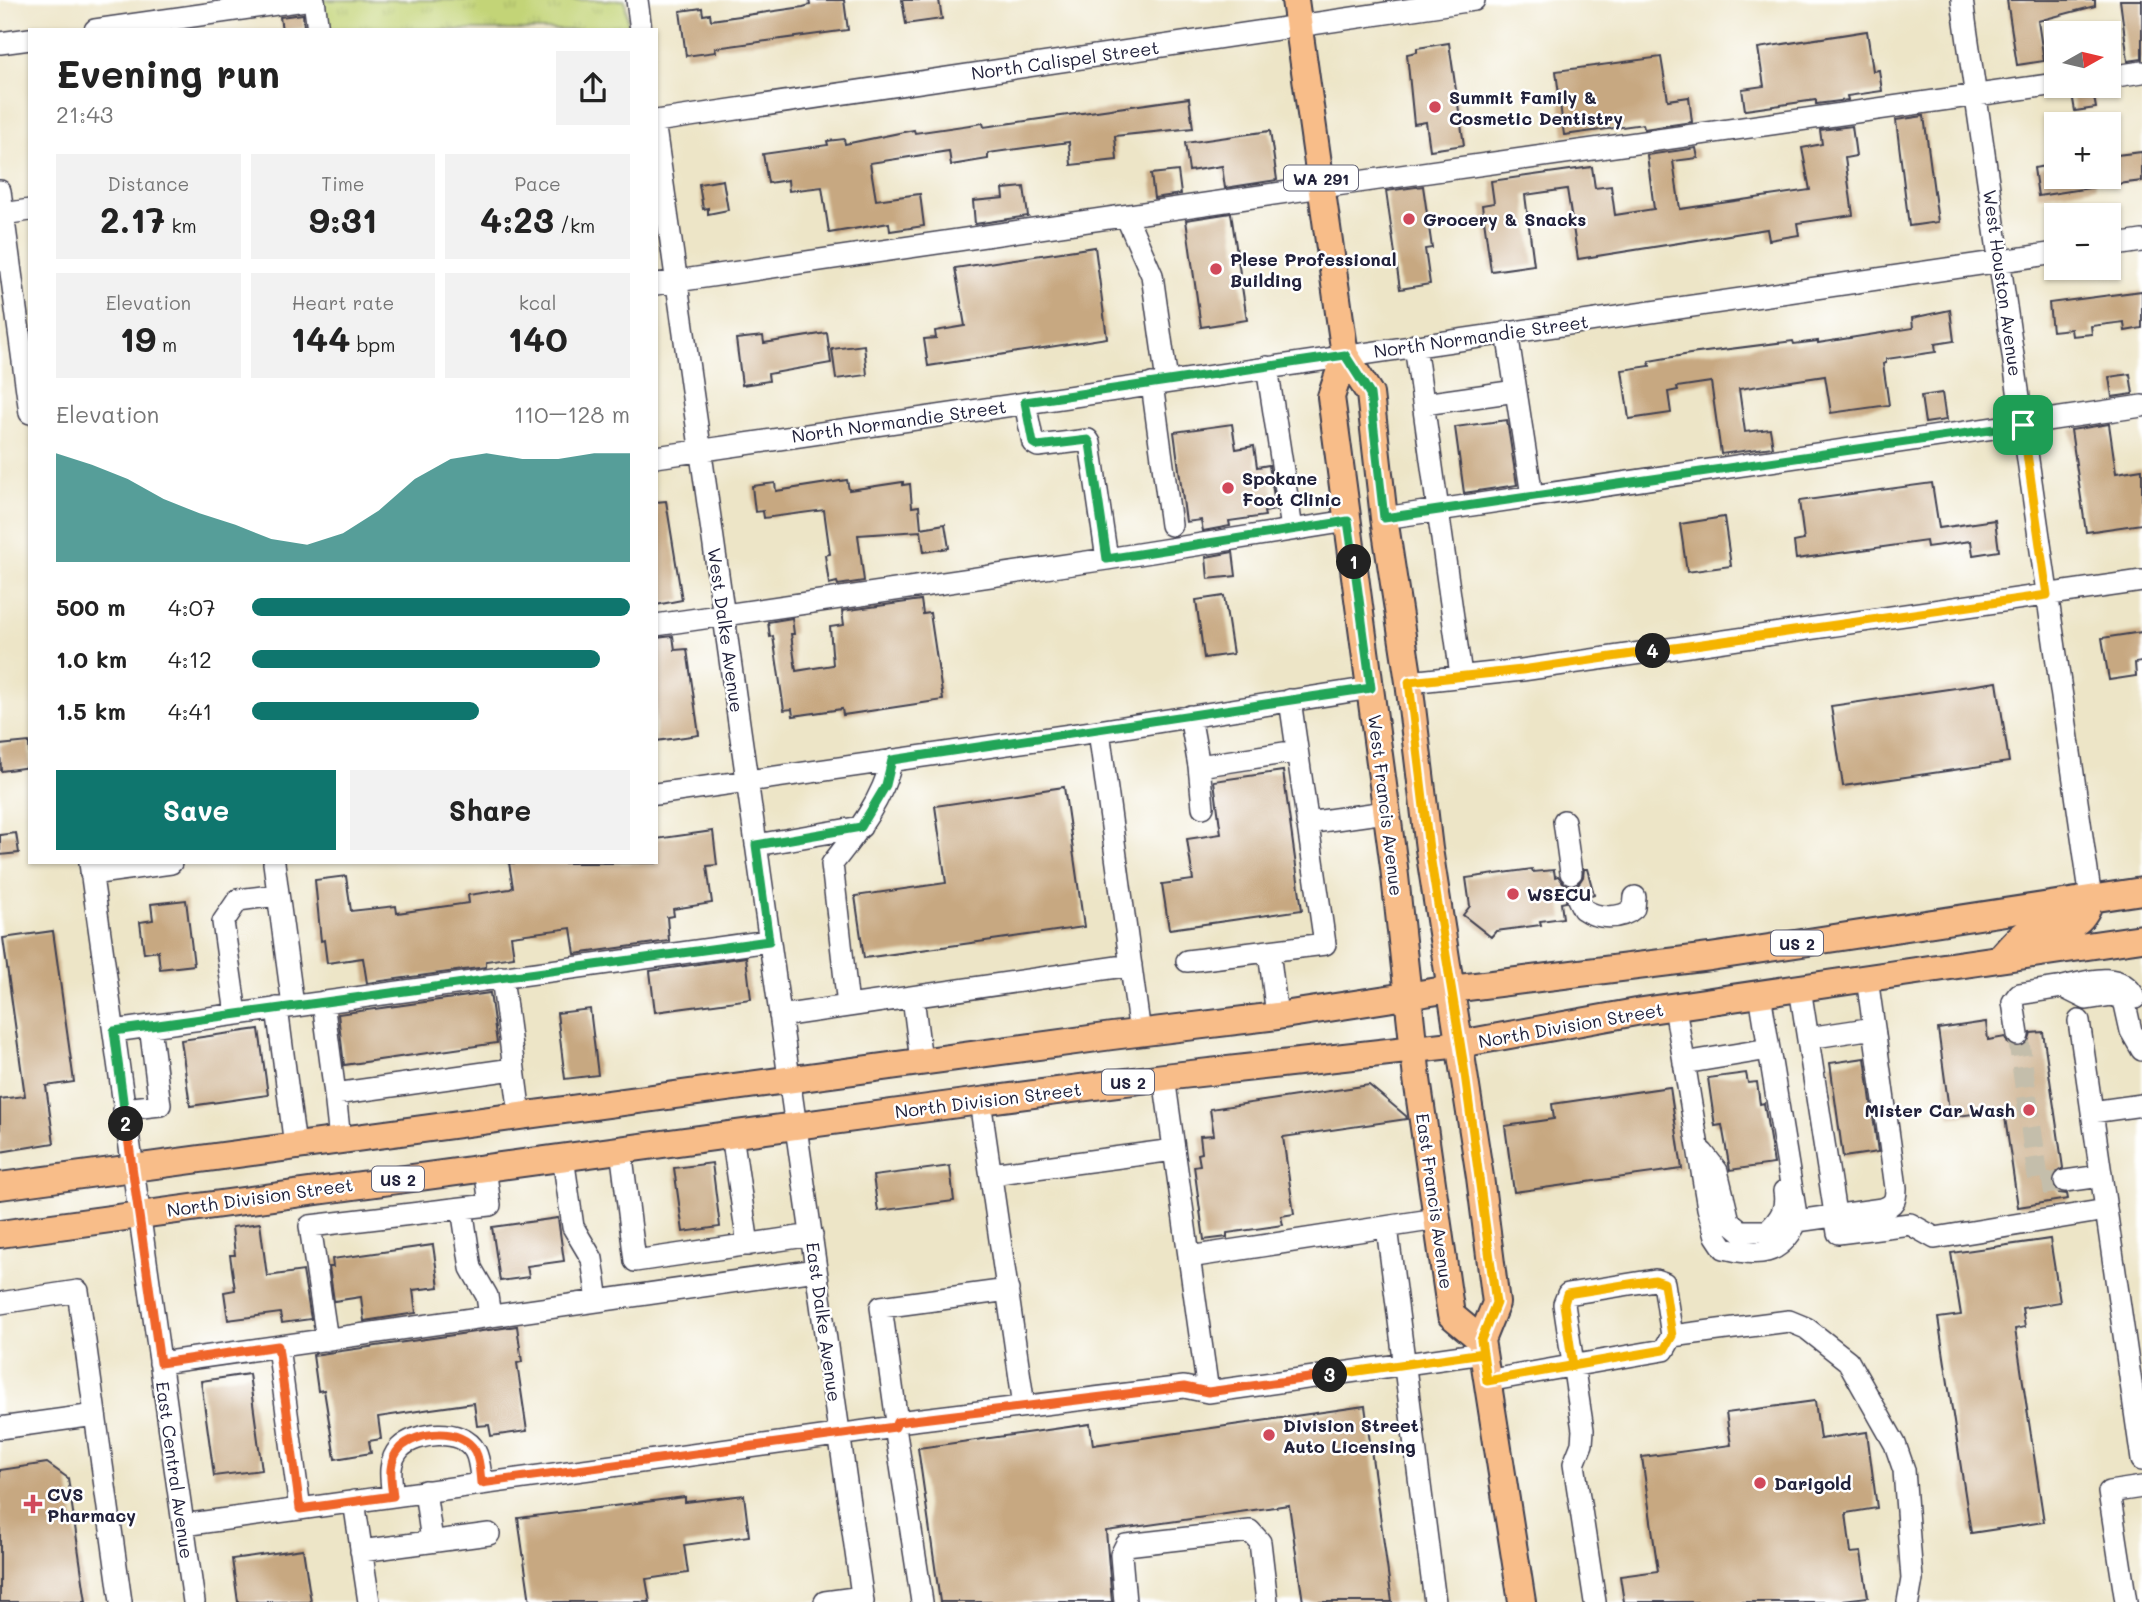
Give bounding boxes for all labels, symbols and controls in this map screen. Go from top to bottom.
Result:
north arrow [2044,21,2121,98]
map controls [2044,21,2121,280]
street label: North Calispel Street [970,35,1160,85]
text: Evening run [56,48,280,98]
button: share [556,51,630,125]
place label: Summit Family & Cosmetic Dentistry [1449,85,1623,130]
text: 21:43 [56,99,113,129]
marker: Summit Family & Cosmetic Dentistry [1427,99,1443,115]
button: + [2044,112,2121,189]
road number: WA 291 [1284,166,1358,190]
text: Distance [107,171,189,196]
text: Time [321,171,365,196]
text: Pace [514,171,561,196]
street label: West Houston Avenue [1978,188,2028,378]
text: 2.17 [100,196,165,242]
text: 9:31 [309,196,377,242]
text: 4:23 [480,196,554,242]
button: − [2044,203,2121,280]
place label: Grocery & Snacks [1423,207,1586,231]
marker: Grocery & Snacks [1401,211,1417,227]
text: km [165,213,197,238]
text: /km [554,213,595,238]
place label: Plese Professional Building [1230,247,1397,292]
marker: Plese Professional Building [1208,261,1224,277]
text: Elevation [106,290,191,315]
text: Heart rate [292,290,394,315]
text: kcal [519,290,557,315]
street label: North Normandie Street [1372,309,1590,363]
text: 19 [119,315,156,361]
text: 144 [291,315,350,361]
text: 140 [508,315,568,361]
text: m [156,332,177,357]
text: bpm [350,332,395,357]
street label: North Normandie Street [790,394,1008,448]
pin [1993,395,2053,455]
text: Elevation [56,399,159,429]
text: 110–128 m [514,399,630,429]
icon: arrive [2004,406,2042,444]
place label: Spokane Foot Clinic [1242,466,1342,511]
marker: Spokane Foot Clinic [1220,480,1236,496]
pin: 1 [1336,544,1372,580]
street label: West Dalke Avenue [703,546,749,714]
text: 1 [1349,549,1358,574]
text: 500 m [56,592,126,622]
text: 4:07 [168,592,216,622]
pin: 4 [1636,634,1670,668]
text: 4 [1646,638,1659,663]
text: 1.0 km [56,644,127,674]
text: 4:12 [168,644,212,674]
text: 1.5 km [56,696,126,726]
text: 4:41 [168,696,212,726]
street label: West Francis Avenue [1363,713,1409,897]
button: Save [56,770,336,850]
button: Share [350,770,630,850]
place label: WSECU [1527,882,1591,906]
marker: WSECU [1505,886,1521,902]
road number: US 2 [1771,931,1823,956]
street label: North Division Street [1476,997,1666,1053]
road number: US 2 [1102,1070,1154,1094]
street label: North Division Street [893,1077,1083,1123]
place label: Mister Car Wash [1865,1098,2015,1122]
marker: Mister Car Wash [2021,1102,2037,1118]
pin: 2 [108,1106,144,1142]
text: 2 [120,1111,131,1136]
street label: East Francis Avenue [1411,1112,1459,1290]
road number: US 2 [372,1166,424,1191]
street label: North Division Street [165,1172,355,1222]
street label: East Dalke Avenue [801,1241,847,1403]
pin: 3 [1312,1358,1348,1392]
text: 3 [1324,1362,1335,1387]
street label: East Central Avenue [151,1380,199,1560]
place label: Division Street Auto Licensing [1283,1413,1419,1458]
marker: Division Street Auto Licensing [1261,1427,1277,1443]
place label: Darigold [1774,1471,1851,1495]
marker: Darigold [1752,1475,1768,1491]
place label: CVS Pharmacy [47,1482,136,1527]
marker: CVS Pharmacy [25,1496,41,1512]

